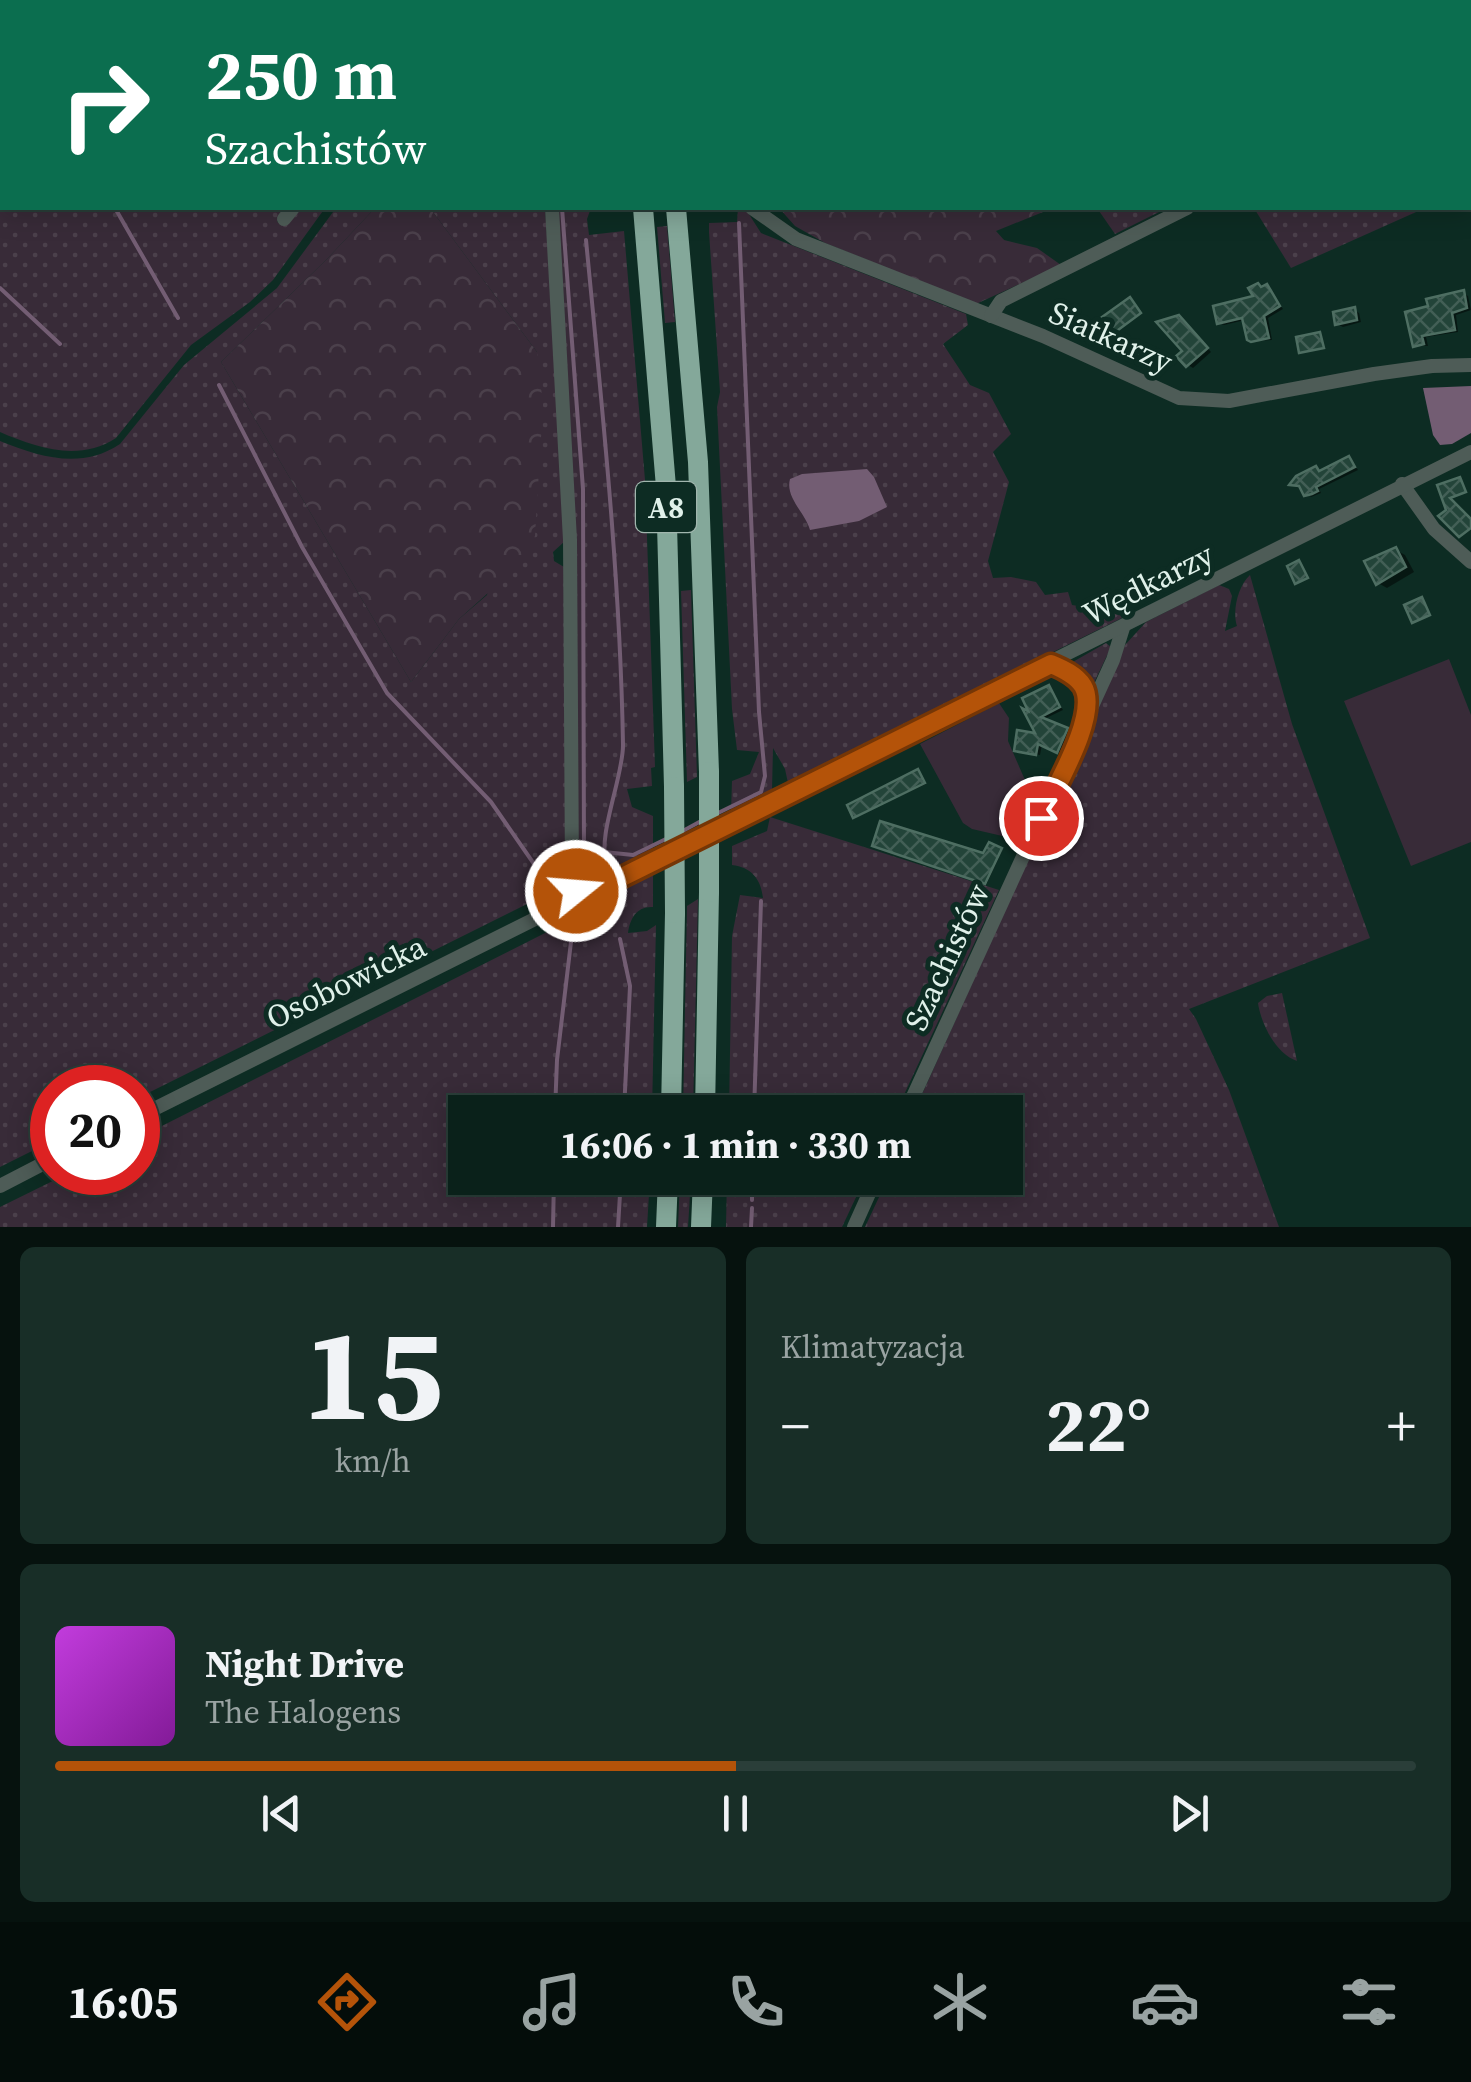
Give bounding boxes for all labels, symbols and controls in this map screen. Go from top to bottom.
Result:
text: 250 m [205,26,397,122]
icon: right [40,40,170,170]
text: Szachistów [205,117,427,179]
street label: Siatkarzy [1042,290,1180,384]
road number: A8 [636,482,696,532]
street label: Wędkarzy [1075,532,1221,636]
pin [999,776,1084,861]
icon: arrive [1014,791,1069,846]
position arrow [524,839,628,943]
street label: Szachistów [894,876,1000,1038]
street label: Osobowicka [259,924,434,1040]
speed limit sign: 20 [30,1065,160,1195]
text: 16:06 · 1 min · 330 m [559,1119,912,1171]
text: 15 [302,1284,443,1463]
text: Klimatyzacja [781,1325,964,1369]
text: 22° [1045,1373,1151,1476]
text: − [781,1388,810,1463]
text: + [1387,1388,1416,1463]
text: km/h [335,1439,411,1483]
text: Night Drive [205,1638,404,1690]
text: The Halogens [205,1690,401,1734]
icon: previous [254,1786,309,1841]
icon: pause [708,1786,763,1841]
icon: next [1162,1786,1217,1841]
icon: directions [312,1967,382,2037]
icon: music [517,1967,587,2037]
icon: phone [721,1967,791,2037]
icon: climate [925,1967,995,2037]
icon: car [1130,1967,1200,2037]
icon: filters [1334,1967,1404,2037]
text: 16:05 [67,1971,178,2033]

